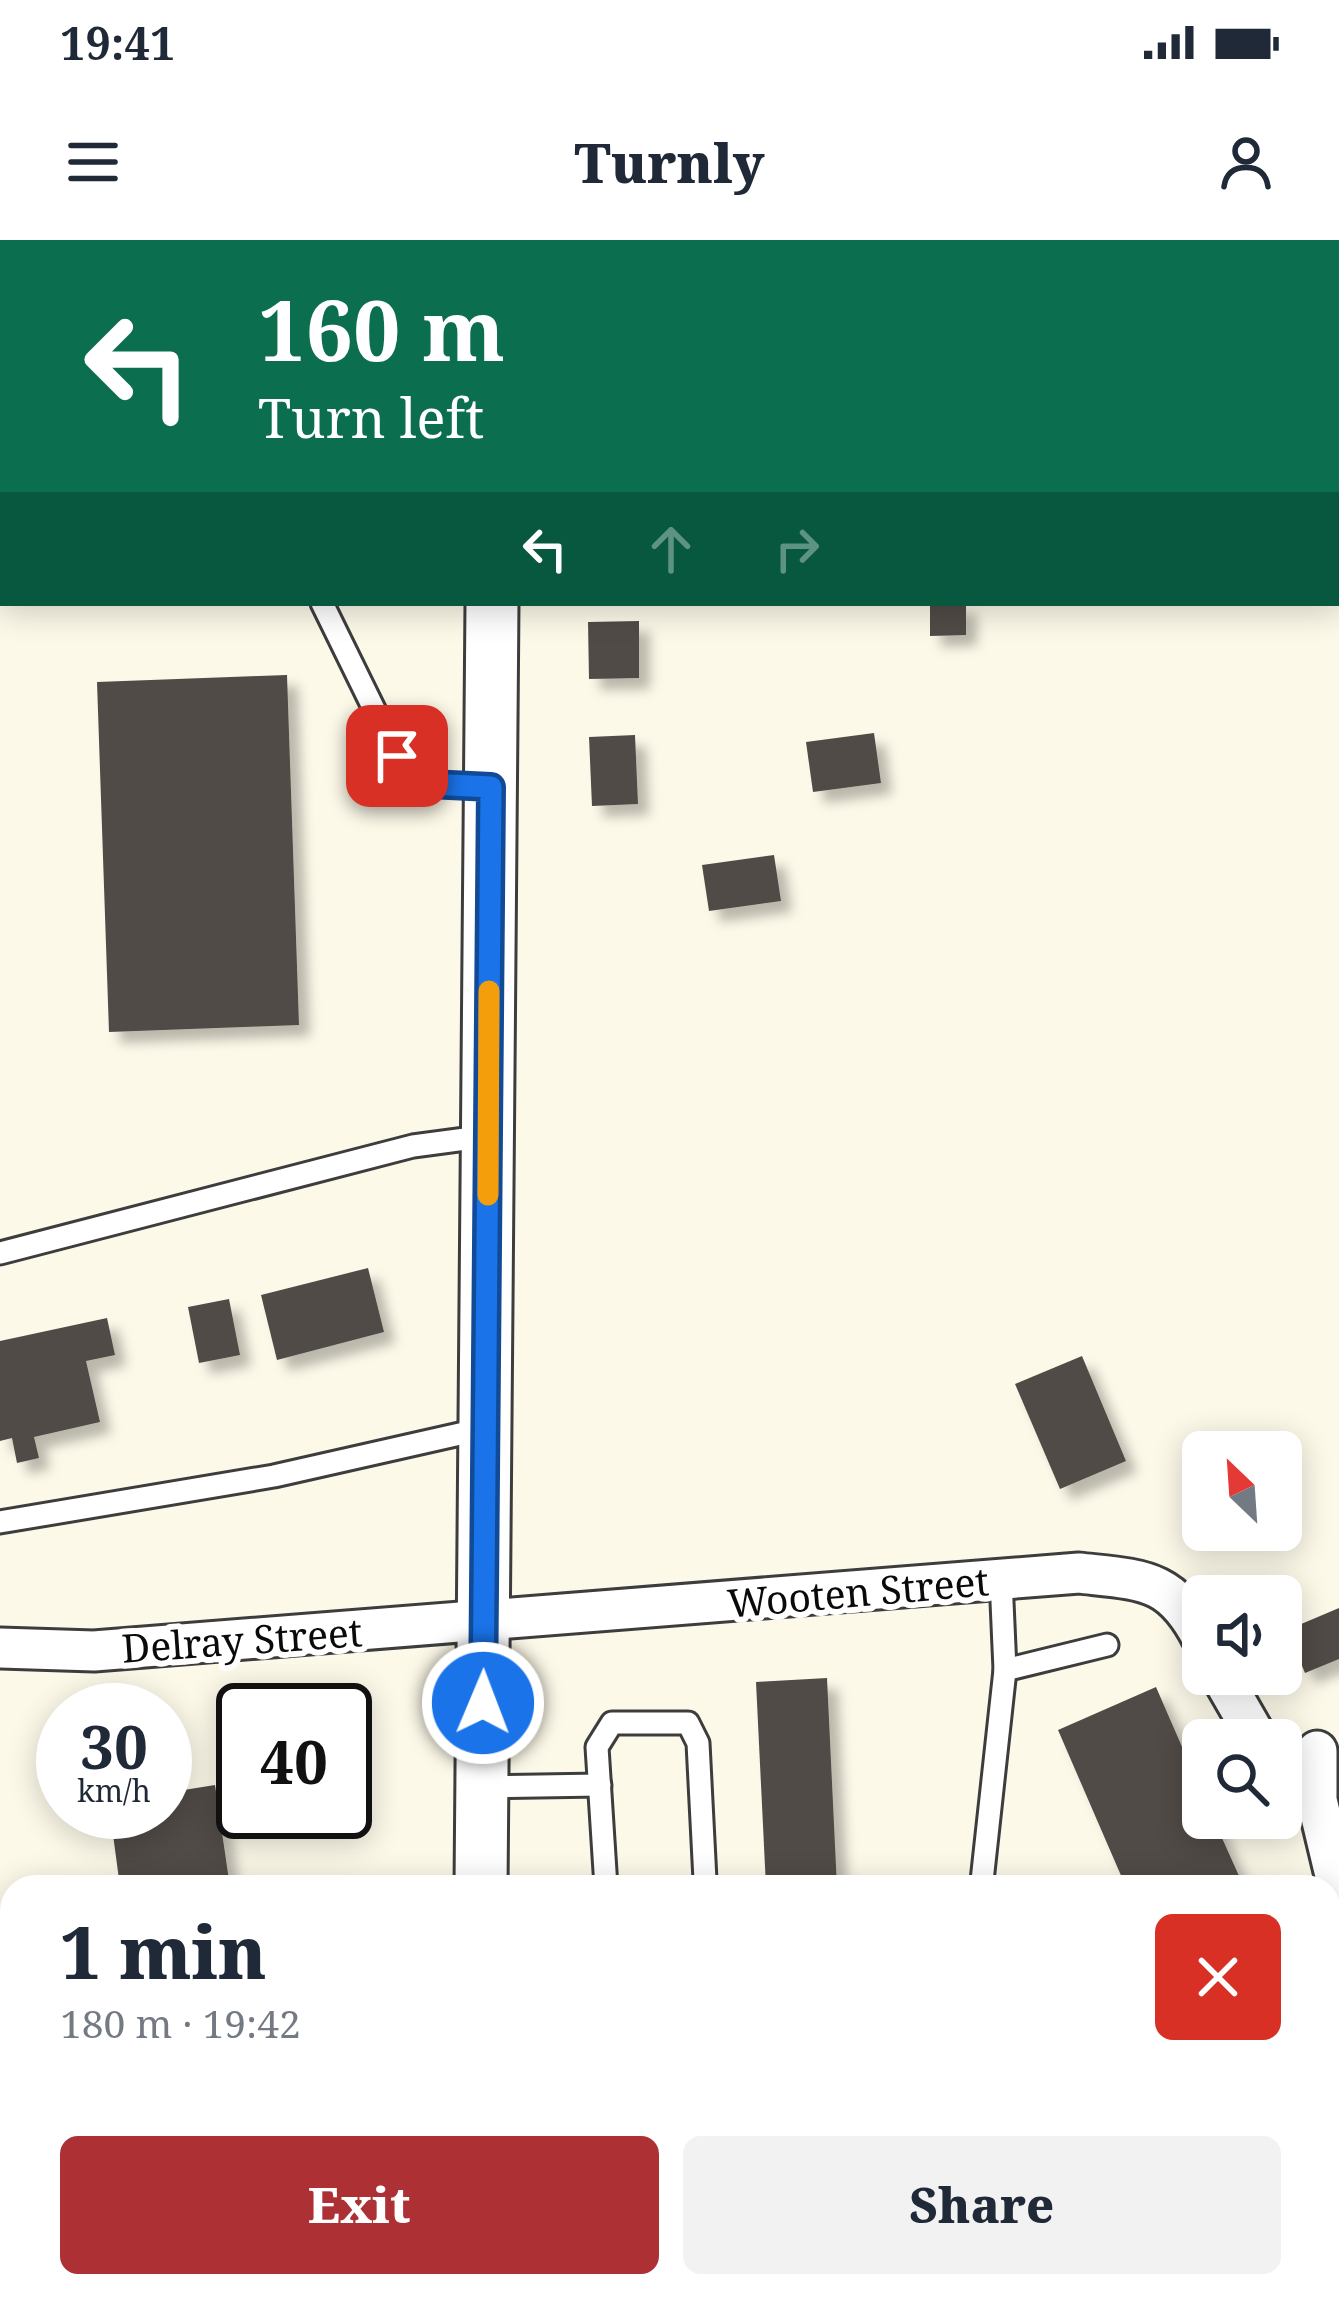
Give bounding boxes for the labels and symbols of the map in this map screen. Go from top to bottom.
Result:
pin [346,705,448,807]
north arrow [1182,1431,1302,1551]
street label: Wooten Street [725,1553,991,1629]
street label: Delray Street [120,1604,364,1674]
position arrow [420,1640,546,1766]
speed limit sign: 40 [216,1683,372,1839]

